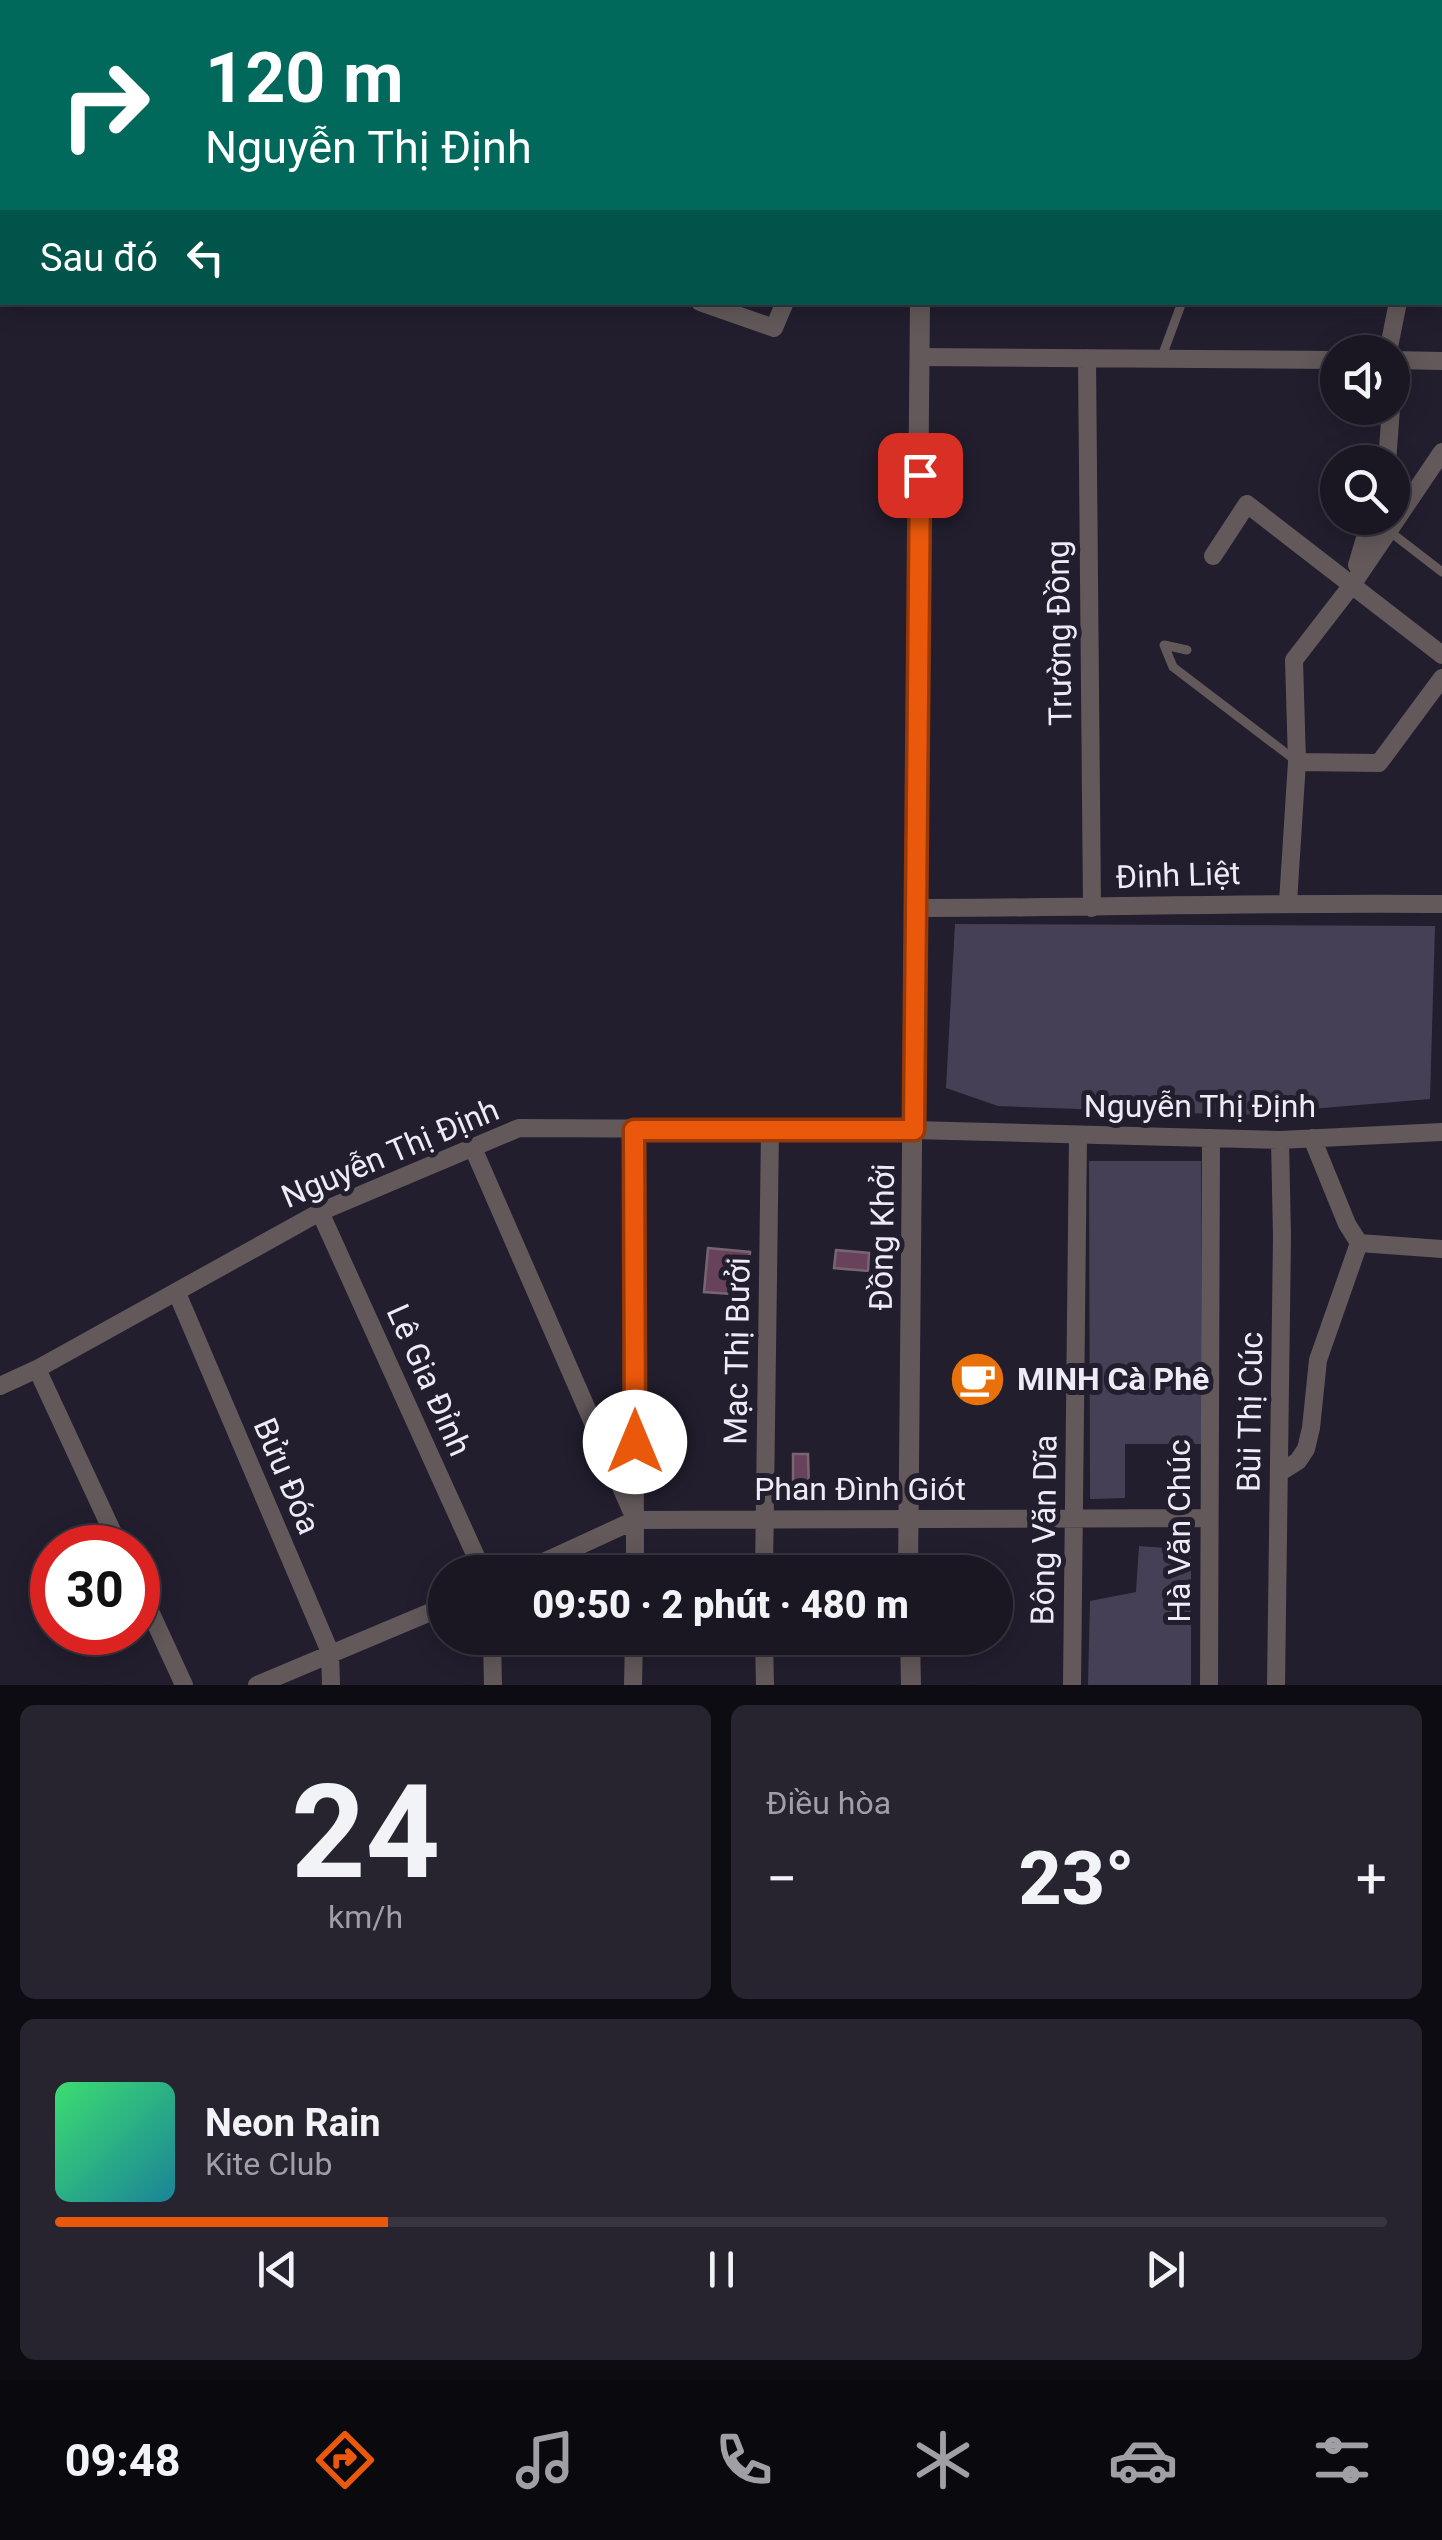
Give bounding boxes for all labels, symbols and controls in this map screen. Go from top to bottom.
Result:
text: 120 m [205,37,404,119]
icon: right [40,40,170,170]
text: Nguyễn Thị Định [205,121,532,174]
icon: left [178,230,233,285]
text: Sau đó [40,236,158,280]
map controls [1320,335,1410,535]
button: sound [1320,335,1410,425]
pin [878,433,963,518]
button: search [1320,445,1410,535]
icon: arrive [893,448,948,503]
street label: Trường Đồng [1038,540,1080,726]
street label: Đinh Liệt [1115,854,1241,896]
street label: Nguyễn Thị Định [1084,1087,1316,1125]
street label: Nguyễn Thị Định [276,1090,504,1216]
street label: Đồng Khởi [862,1163,902,1311]
street label: Mạc Thị Bưởi [716,1257,758,1445]
street label: Lê Gia Đỉnh [379,1298,479,1462]
street label: Bùi Thị Cúc [1230,1332,1270,1492]
cafe icon: MINH Cà Phê [948,1349,1008,1409]
place label: MINH Cà Phê [1017,1360,1209,1398]
position arrow [583,1390,687,1494]
street label: Bửu Đóa [246,1412,328,1540]
street label: Bông Văn Dĩa [1023,1434,1065,1626]
street label: Hà Văn Chúc [1160,1439,1198,1623]
street label: Phan Đình Giót [754,1470,966,1508]
speed limit sign: 30 [30,1525,160,1655]
text: 09:50 · 2 phút · 480 m [532,1583,909,1627]
text: 24 [291,1756,440,1909]
text: Điều hòa [766,1784,891,1822]
text: 23° [1019,1834,1135,1922]
text: − [766,1847,797,1911]
text: + [1356,1847,1387,1911]
text: km/h [328,1898,403,1936]
text: Neon Rain [205,2101,381,2145]
text: Kite Club [205,2145,332,2183]
icon: previous [250,2242,305,2297]
icon: pause [694,2242,749,2297]
icon: next [1138,2242,1193,2297]
icon: directions [310,2425,380,2495]
icon: music [510,2425,580,2495]
icon: phone [709,2425,779,2495]
icon: climate [908,2425,978,2495]
icon: car [1108,2425,1178,2495]
icon: filters [1307,2425,1377,2495]
text: 09:48 [65,2434,181,2487]

